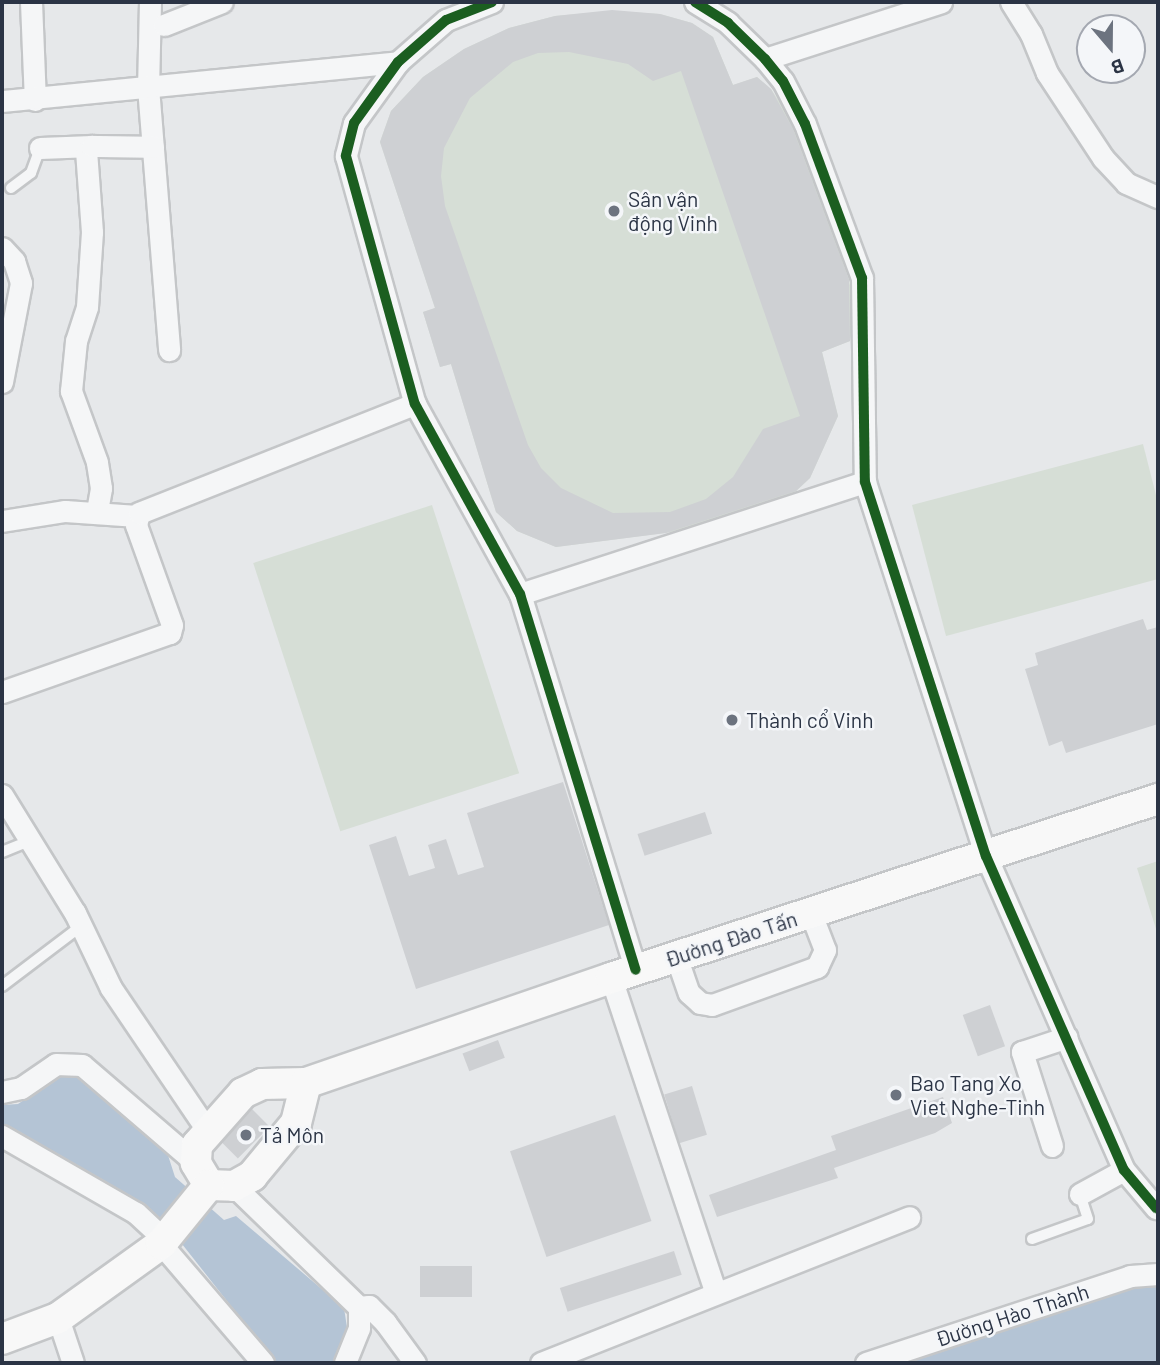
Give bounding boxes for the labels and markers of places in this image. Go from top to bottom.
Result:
place label: Sân vận động Vinh [628,186,718,236]
marker: Sân vận động Vinh [606,203,622,219]
place label: Thành cổ Vinh [746,707,873,733]
marker: Thành cổ Vinh [724,712,740,728]
place label: Bao Tang Xo Viet Nghe-Tinh [910,1070,1045,1120]
marker: Bao Tang Xo Viet Nghe-Tinh [888,1087,904,1103]
place label: Tả Môn [260,1122,324,1148]
marker: Tả Môn [238,1127,254,1143]

